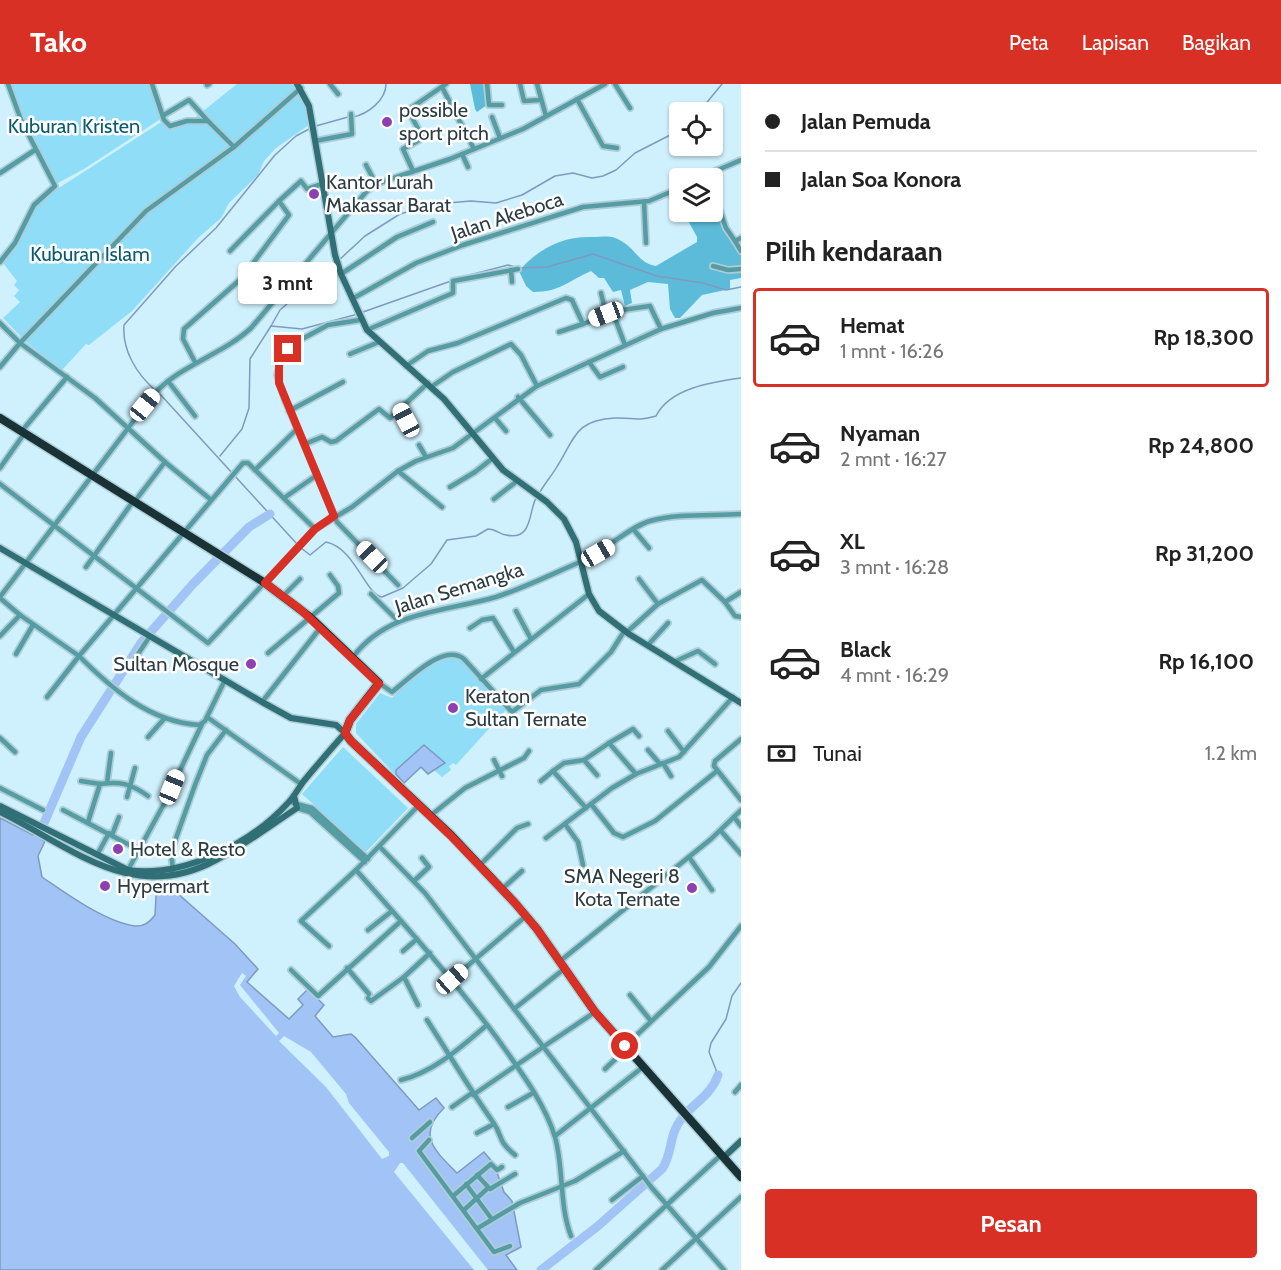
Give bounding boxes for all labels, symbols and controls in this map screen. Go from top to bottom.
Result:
text: Tako [30,25,87,59]
text: Peta [1009,30,1049,55]
text: Lapisan [1082,30,1149,55]
text: Bagikan [1182,30,1251,55]
place label: possible sport pitch [399,98,489,145]
map controls [669,102,723,222]
button: locate [669,102,723,156]
text: Jalan Pemuda [801,108,931,135]
park label: Kuburan Kristen [8,114,140,138]
marker: possible sport pitch [380,115,394,129]
text: Jalan Soa Konora [801,166,961,193]
button: layers [669,168,723,222]
place label: Kantor Lurah Makassar Barat [326,170,451,217]
street label: Jalan Akeboca [447,186,566,246]
marker: Kantor Lurah Makassar Barat [307,187,321,201]
text: Pilih kendaraan [765,235,943,268]
park label: Kuburan Islam [30,242,150,266]
callout: 3 mnt [238,262,338,304]
text: 3 mnt [262,271,313,295]
car [586,299,626,329]
icon: car [768,311,822,365]
text: Hemat [840,312,905,339]
text: Rp 18,300 [1153,324,1254,351]
route end [274,335,301,362]
text: 1 mnt · 16:26 [840,339,944,363]
car [127,385,163,425]
car [390,400,422,440]
icon: car [768,419,822,473]
text: Nyaman [840,420,920,447]
text: Rp 24,800 [1148,432,1254,459]
text: 2 mnt · 16:27 [840,447,947,471]
icon: car [768,527,822,581]
text: XL [840,528,865,555]
car [578,536,618,570]
car [353,538,391,576]
text: Rp 31,200 [1155,540,1254,567]
text: 3 mnt · 16:28 [840,555,949,579]
street label: Jalan Semangka [391,557,527,619]
icon: car [768,635,822,689]
text: Black [840,636,891,663]
text: Rp 16,100 [1158,648,1254,675]
place label: Sultan Mosque [113,652,239,676]
marker: Sultan Mosque [244,657,258,671]
text: 4 mnt · 16:29 [840,663,949,687]
place label: Keraton Sultan Ternate [465,684,587,731]
marker: Keraton Sultan Ternate [446,701,460,715]
icon: cash [765,737,798,770]
text: Tunai [813,740,862,767]
text: 1.2 km [1205,741,1257,765]
car [157,767,187,807]
place label: Hotel & Resto [130,837,245,861]
marker: Hotel & Resto [111,842,125,856]
place label: SMA Negeri 8 Kota Ternate [564,864,680,911]
place label: Hypermart [117,874,209,898]
marker: Hypermart [98,879,112,893]
marker: SMA Negeri 8 Kota Ternate [685,881,699,895]
car [433,960,471,998]
route start [611,1032,638,1059]
button: Pesan [765,1189,1257,1258]

